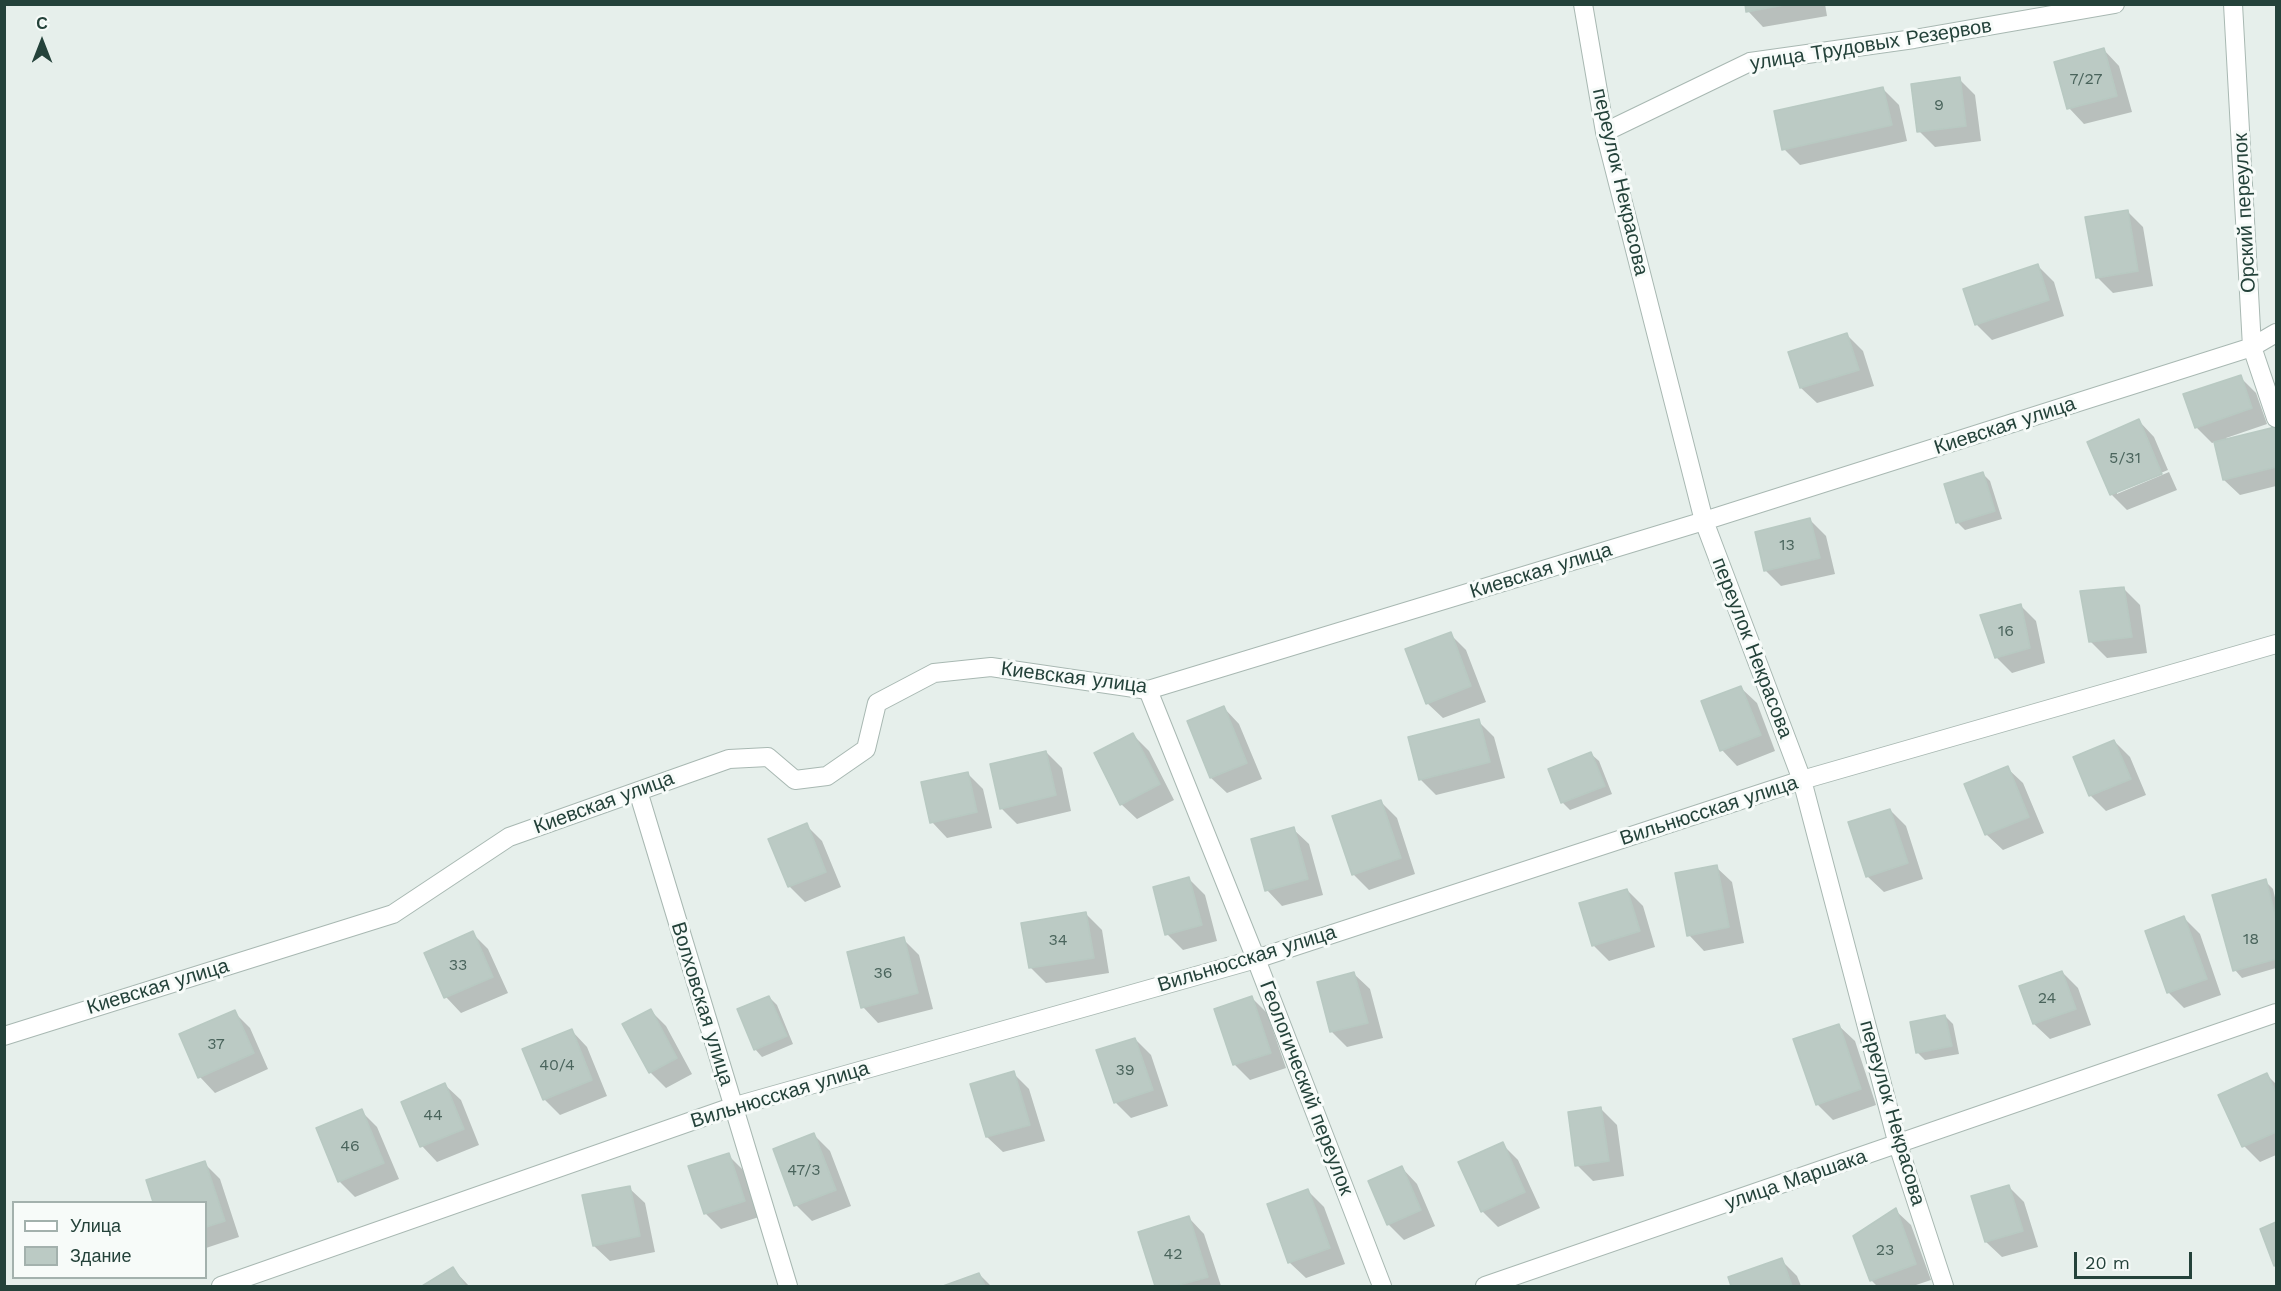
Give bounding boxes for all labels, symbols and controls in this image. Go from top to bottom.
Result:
north arrow [12,12,72,72]
text: С [36,14,48,33]
street label: улица Трудовых Резервов [1749,14,1993,76]
house number: 7/27 [2069,69,2103,89]
street label: переулок Некрасова [1587,86,1653,278]
house number: 9 [1934,95,1944,115]
street label: Орский переулок [2229,133,2261,293]
street label: Киевская улица [1931,392,2079,460]
house number: 5/31 [2109,448,2141,468]
house number: 13 [1779,535,1795,555]
street label: Киевская улица [1467,538,1615,604]
street label: переулок Некрасова [1706,554,1798,742]
house number: 16 [1998,621,2014,641]
street label: Киевская улица [999,657,1149,699]
street label: Киевская улица [531,767,677,839]
street label: Вильнюсская улица [1617,771,1801,851]
street label: Волховская улица [666,919,738,1089]
street label: Вильнюсская улица [1155,920,1339,998]
house number: 18 [2243,929,2259,949]
house number: 34 [1048,930,1068,950]
street label: Киевская улица [84,954,232,1020]
house number: 33 [449,955,467,975]
house number: 36 [873,963,893,983]
street label: Геологический переулок [1254,977,1358,1199]
house number: 24 [2038,988,2056,1008]
street label: переулок Некрасова [1854,1018,1930,1208]
house number: 37 [207,1034,225,1054]
house number: 40/4 [539,1055,575,1075]
street label: Вильнюсская улица [688,1056,872,1134]
house number: 39 [1115,1060,1135,1080]
house number: 44 [423,1105,443,1125]
house number: 46 [340,1136,360,1156]
street label: улица Маршака [1722,1144,1870,1216]
house number: 47/3 [787,1160,821,1180]
legend [12,1201,207,1279]
text: Улица [70,1215,121,1236]
house number: 23 [1876,1240,1894,1260]
scale bar [2077,1240,2196,1278]
house number: 42 [1163,1244,1183,1264]
text: Здание [70,1245,131,1266]
text: 20 m [2085,1252,2130,1273]

